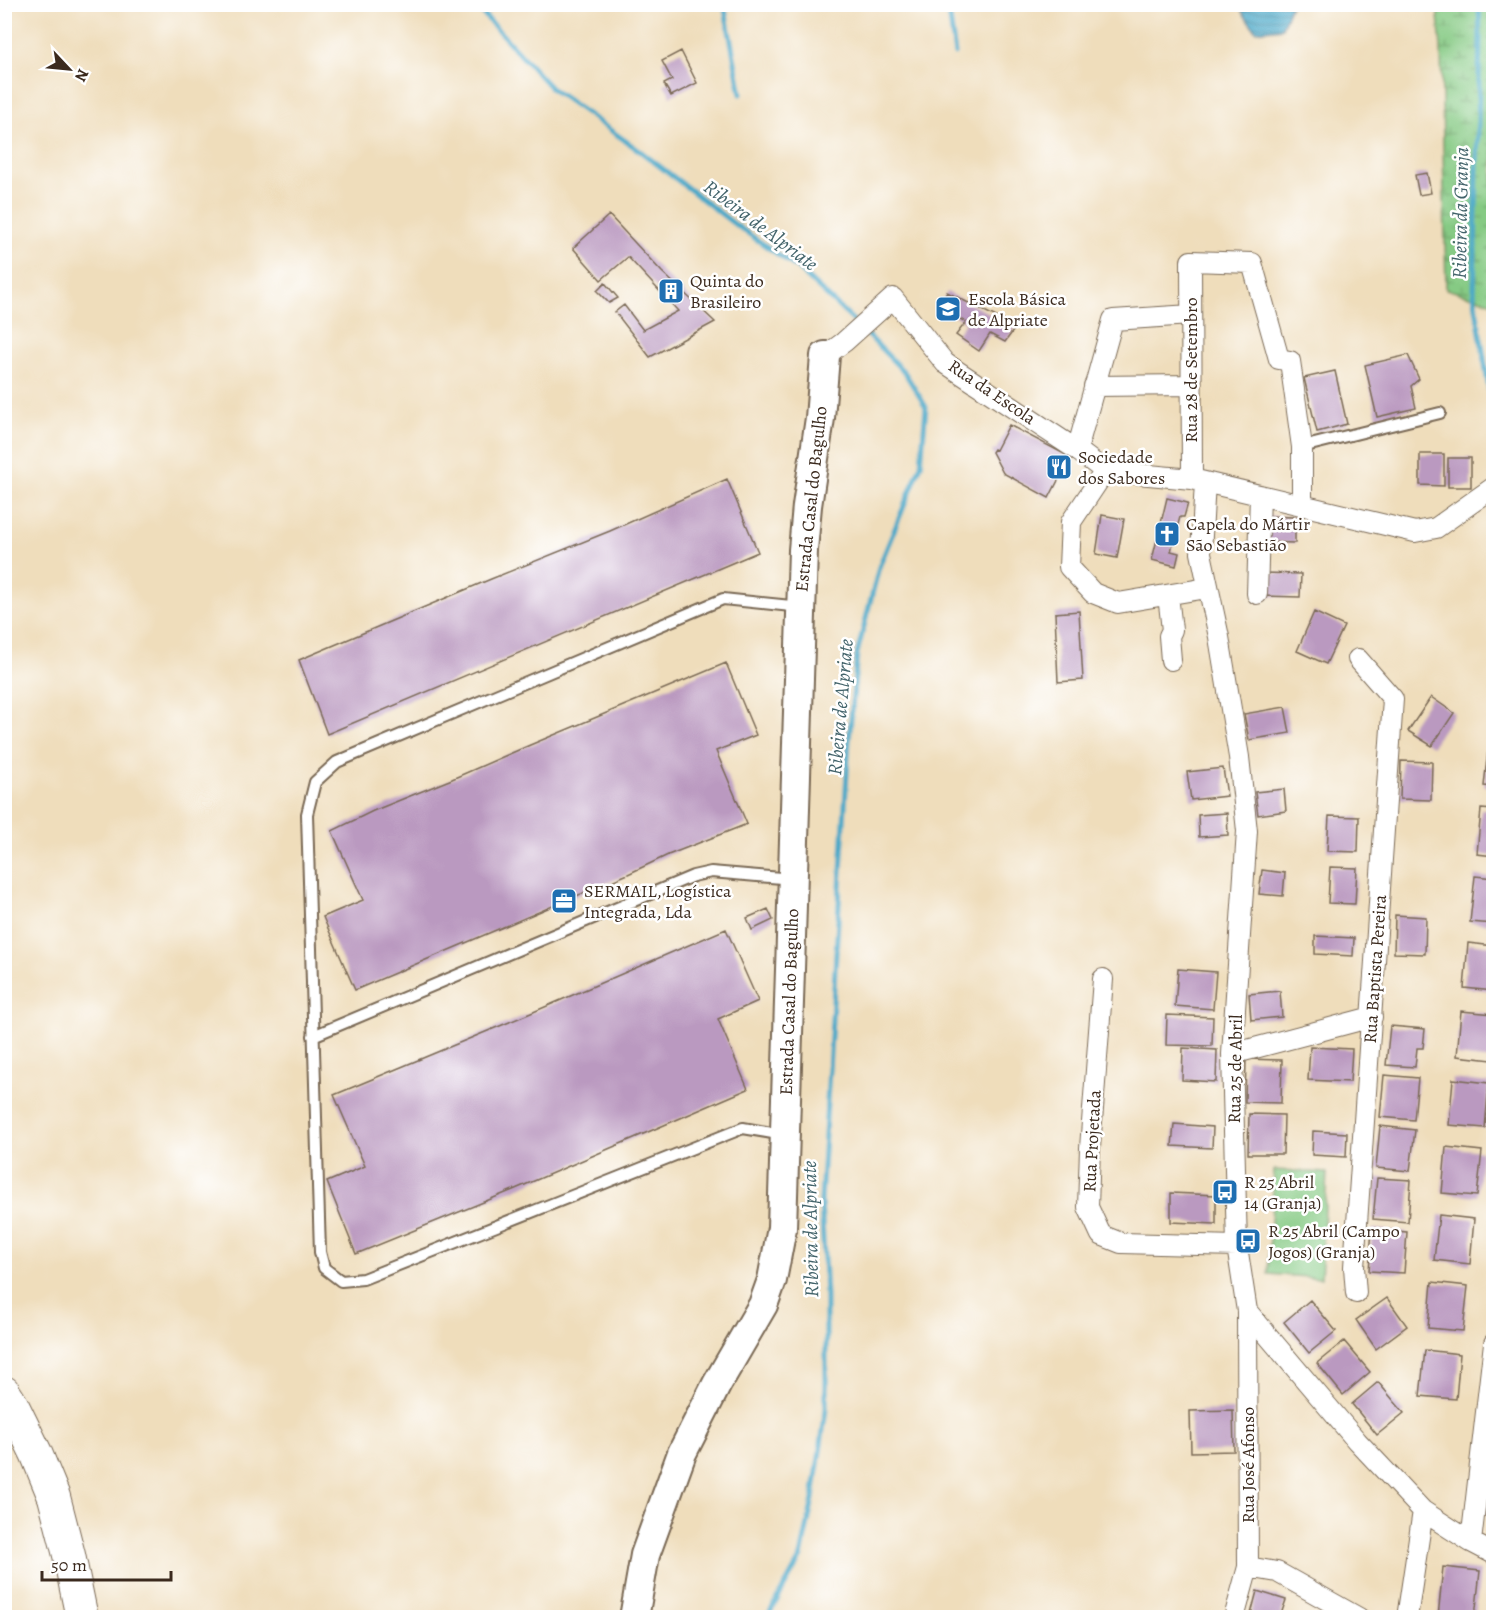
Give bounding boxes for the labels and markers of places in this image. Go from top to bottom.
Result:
place label: Quinta do Brasileiro [690,269,764,314]
building icon: Quinta do Brasileiro [656,276,686,306]
place label: Escola Básica de Alpriate [968,287,1066,332]
school or university icon: Escola Básica de Alpriate [933,294,963,324]
place label: Sociedade dos Sabores [1078,445,1165,490]
restaurant icon: Sociedade dos Sabores [1044,452,1074,482]
place label: Capela do Mártir São Sebastião [1186,512,1310,557]
church icon: Capela do Mártir São Sebastião [1152,519,1182,549]
place label: SERMAIL, Logística Integrada, Lda [584,879,732,924]
office icon: SERMAIL, Logística Integrada, Lda [549,886,579,916]
place label: R 25 Abril 14 (Granja) [1244,1170,1321,1215]
bus stop icon: R 25 Abril 14 (Granja) [1210,1177,1240,1207]
place label: R 25 Abril (Campo Jogos) (Granja) [1268,1219,1400,1264]
bus stop icon: R 25 Abril (Campo Jogos) (Granja) [1233,1226,1263,1256]

